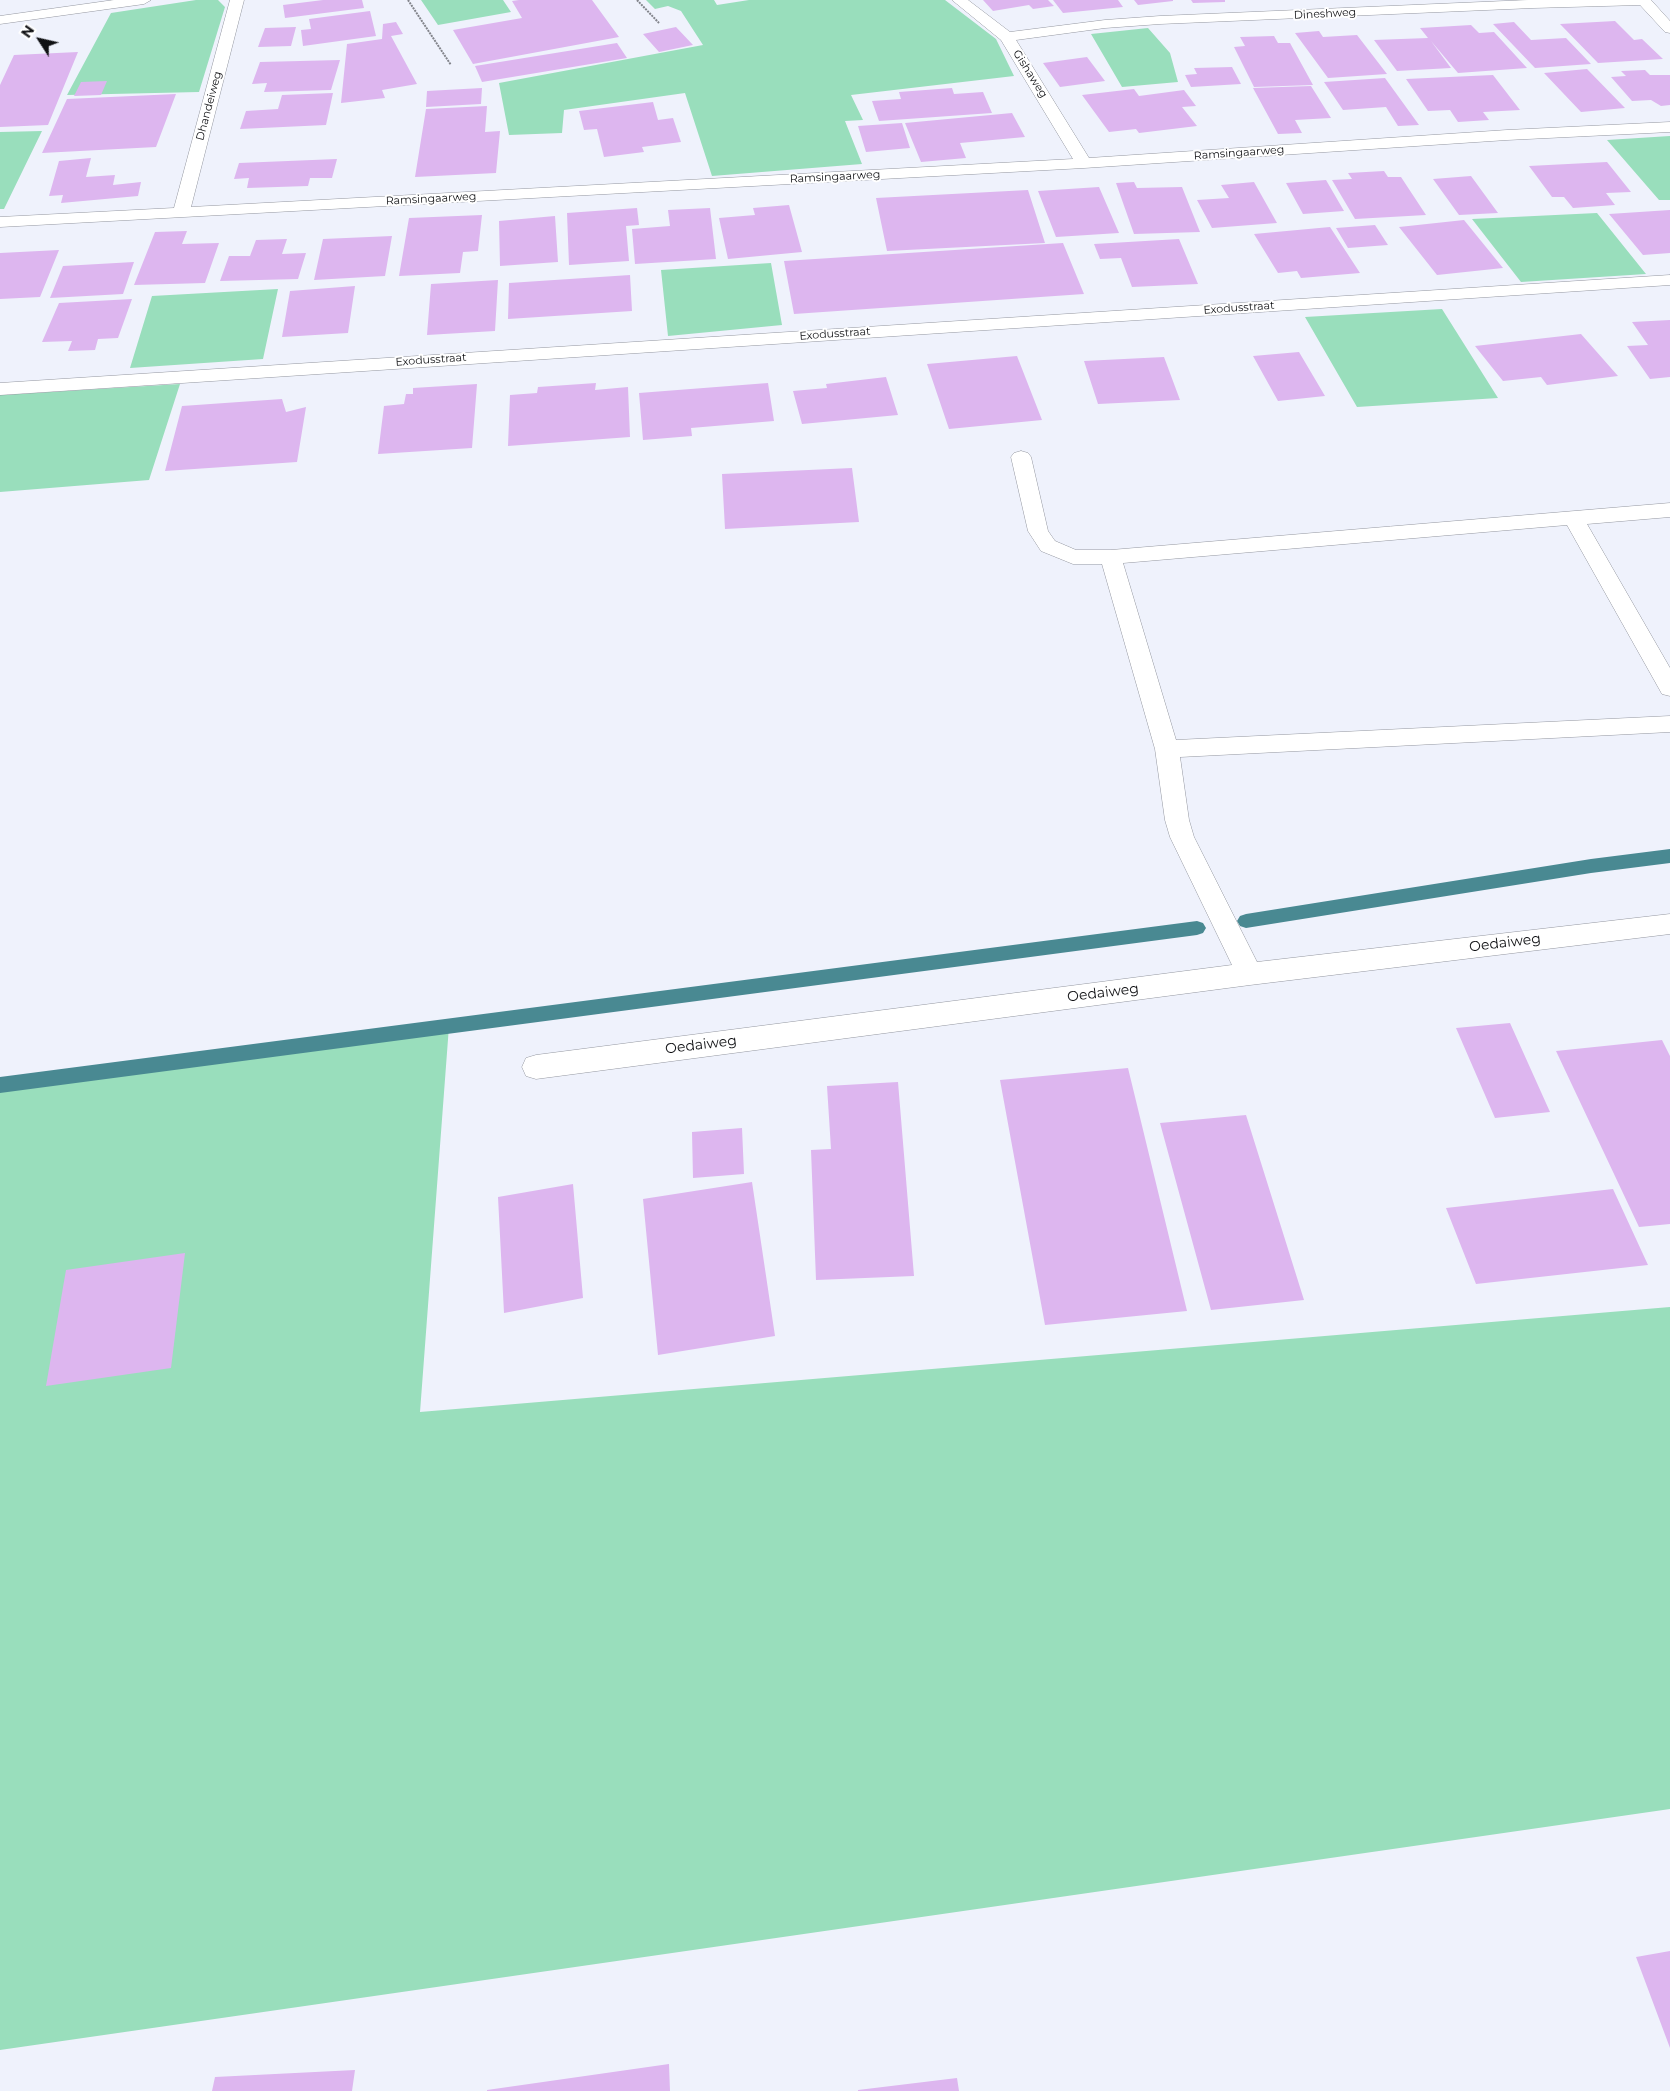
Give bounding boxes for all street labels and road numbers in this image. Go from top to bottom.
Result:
street label: Dineshweg [1293,6,1357,22]
street label: Gishaweg [1010,47,1050,101]
street label: Dhandeiweg [193,70,225,142]
street label: Ramsingaarweg [1193,143,1285,163]
street label: Ramsingaarweg [789,168,881,186]
street label: Ramsingaarweg [385,190,477,208]
street label: Exodusstraat [1203,299,1275,317]
street label: Exodusstraat [799,325,871,343]
street label: Exodusstraat [395,351,467,369]
street label: Oedaiweg [1468,930,1542,956]
street label: Oedaiweg [1066,980,1140,1006]
street label: Oedaiweg [664,1032,738,1058]

